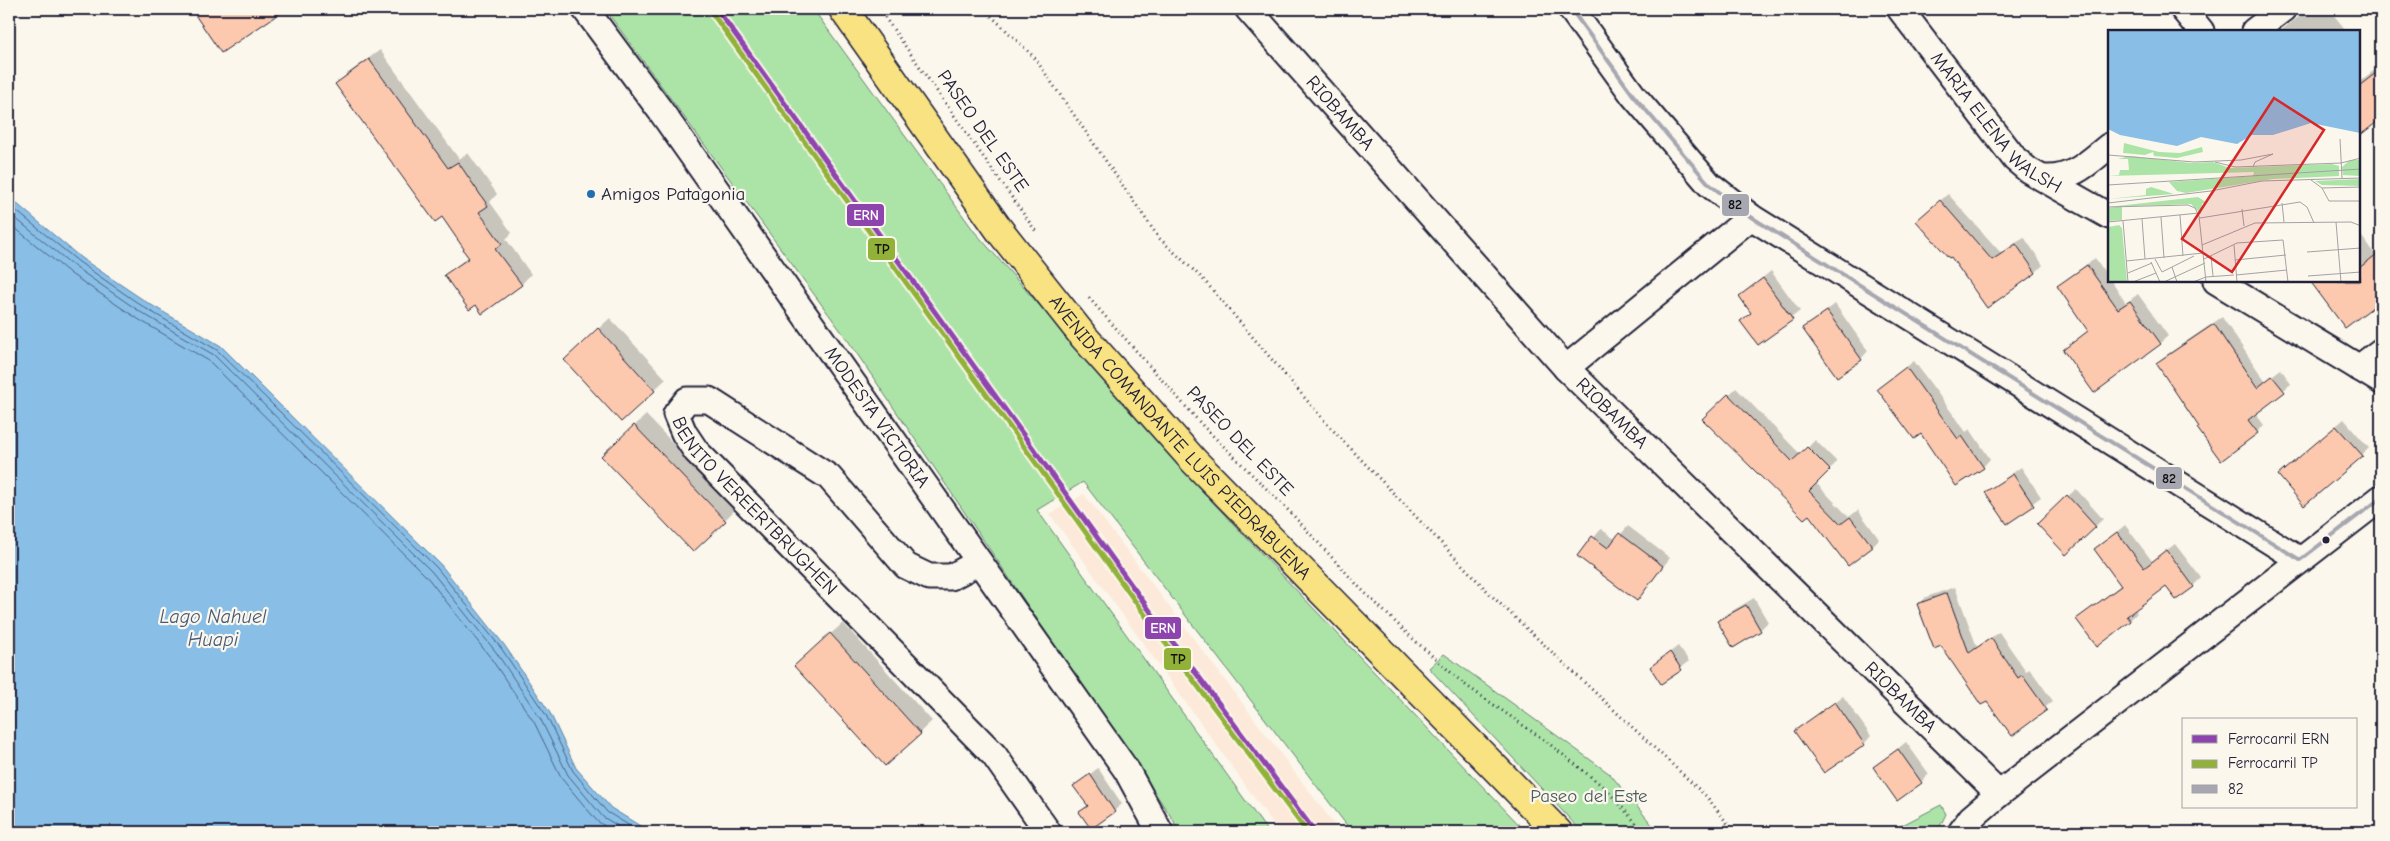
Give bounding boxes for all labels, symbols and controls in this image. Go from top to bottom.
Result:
inset map [2108,30,2360,282]
street label: MARIA ELENA WALSH [1926,48,2066,198]
street label: PASEO DEL ESTE [933,66,1033,196]
street label: RIOBAMBA [1301,71,1379,155]
place label: Amigos Patagonia [601,183,745,205]
marker: Amigos Patagonia [585,188,597,200]
line badge: 82 [1721,193,1750,217]
text: 82 [1728,196,1742,213]
line badge: ERN [846,203,885,227]
text: ERN [853,207,879,224]
line badge: TP [867,237,896,261]
text: TP [874,241,890,258]
street label: AVENIDA COMANDANTE LUIS PIEDRABUENA [1044,291,1315,584]
street label: MODESTA VICTORIA [820,343,934,492]
street label: RIOBAMBA [1571,373,1652,453]
street label: PASEO DEL ESTE [1182,382,1298,500]
street label: BENITO VEREERTBRUGHEN [667,413,842,599]
line badge: 82 [2155,466,2183,490]
text: 82 [2162,470,2176,487]
unlabelled marker [2321,535,2331,545]
water label: Lago Nahuel Huapi [160,605,267,651]
line badge: ERN [1144,616,1182,640]
text: ERN [1150,620,1176,637]
line badge: TP [1163,647,1192,671]
text: TP [1170,651,1186,668]
street label: RIOBAMBA [1860,657,1941,737]
legend [2182,718,2358,808]
text: Ferrocarril ERN [2228,730,2329,748]
text: Ferrocarril TP [2228,754,2318,772]
text: 82 [2228,780,2244,798]
park label: Paseo del Este [1530,785,1648,807]

